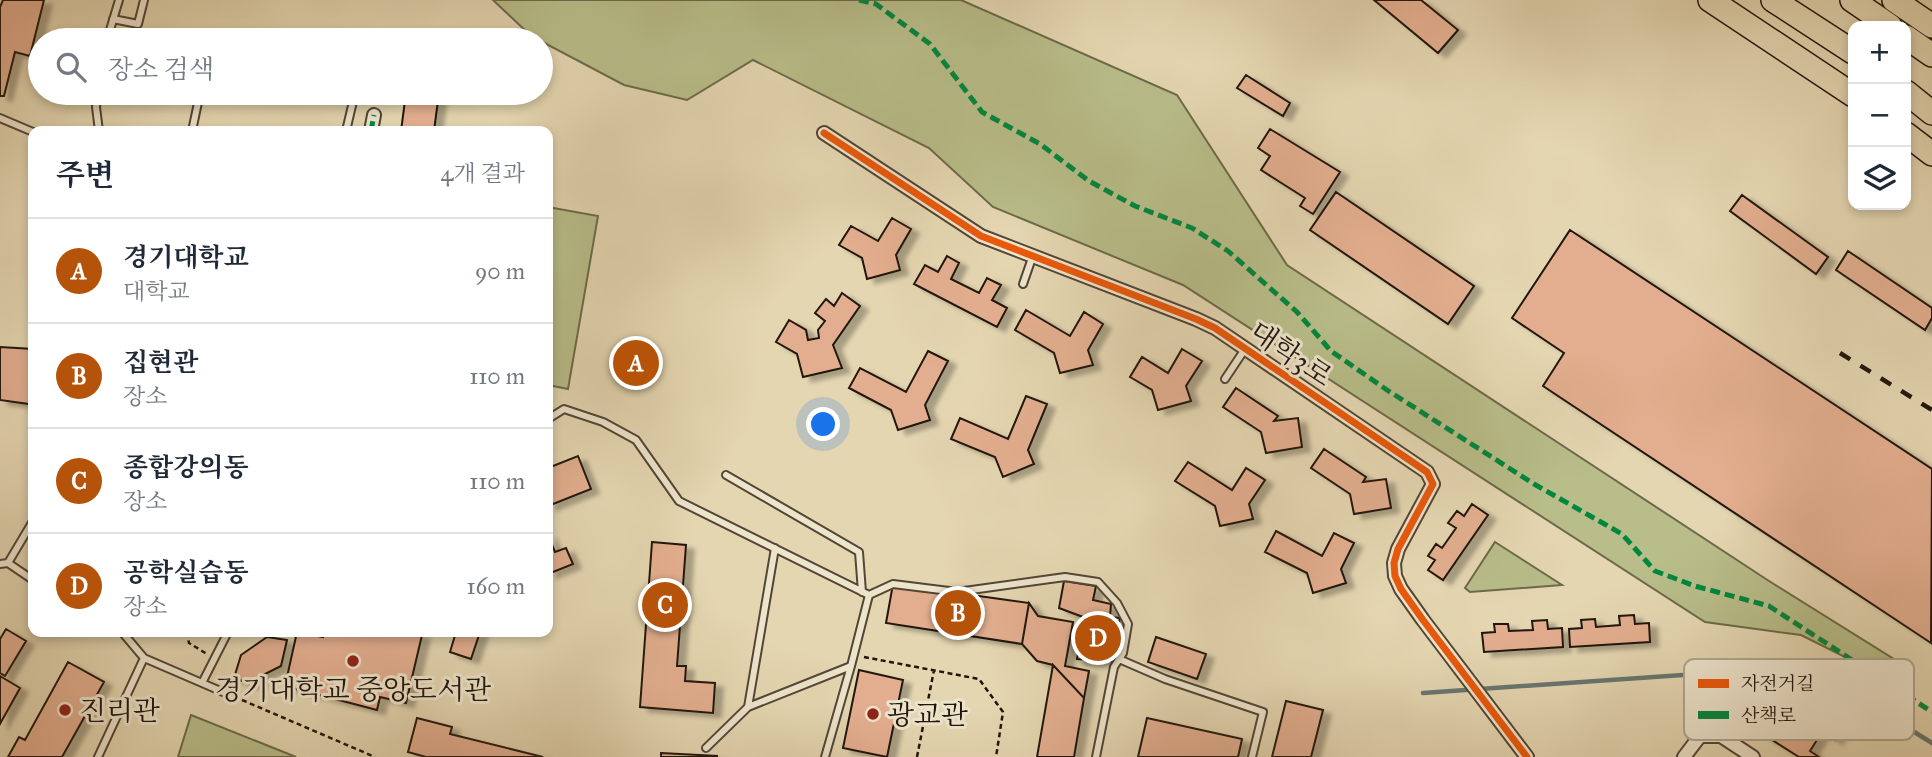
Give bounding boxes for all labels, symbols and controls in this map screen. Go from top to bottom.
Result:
map controls [1848,21,1911,210]
button: + [1848,21,1911,84]
search box [28,28,553,105]
icon: search [52,48,90,86]
text: 장소 검색 [108,53,214,85]
button: − [1848,84,1911,147]
button: layers [1848,147,1911,210]
text: 주변 [56,157,114,193]
text: 4개 결과 [441,159,525,187]
text: 경기대학교 [123,241,249,273]
text: A [71,257,87,285]
text: 90 m [475,257,525,285]
text: 대학교 [123,277,190,305]
street label: 대학3로 [1243,314,1339,394]
pin: A [613,337,659,389]
text: 집현관 [123,346,198,378]
text: B [71,362,87,390]
text: 110 m [469,362,525,390]
text: 장소 [123,382,167,410]
your location [806,407,840,441]
text: 종합강의동 [123,451,249,483]
text: C [71,467,87,495]
text: 110 m [469,467,525,495]
text: 장소 [123,487,167,515]
text: 공학실습동 [123,556,249,588]
text: D [70,572,88,600]
text: 160 m [467,572,525,600]
pin: C [642,579,688,631]
pin: B [935,587,981,639]
text: 장소 [123,592,167,620]
pin: D [1075,612,1121,664]
marker: 경기대학교 중앙도서관 [345,653,361,669]
legend [1684,659,1914,740]
place label: 경기대학교 중앙도서관 [215,672,491,707]
text: 자전거길 [1741,672,1814,695]
place label: 진리관 [79,693,160,728]
place label: 광교관 [887,697,968,732]
marker: 진리관 [57,702,73,718]
text: 산책로 [1741,704,1796,727]
marker: 광교관 [865,706,881,722]

